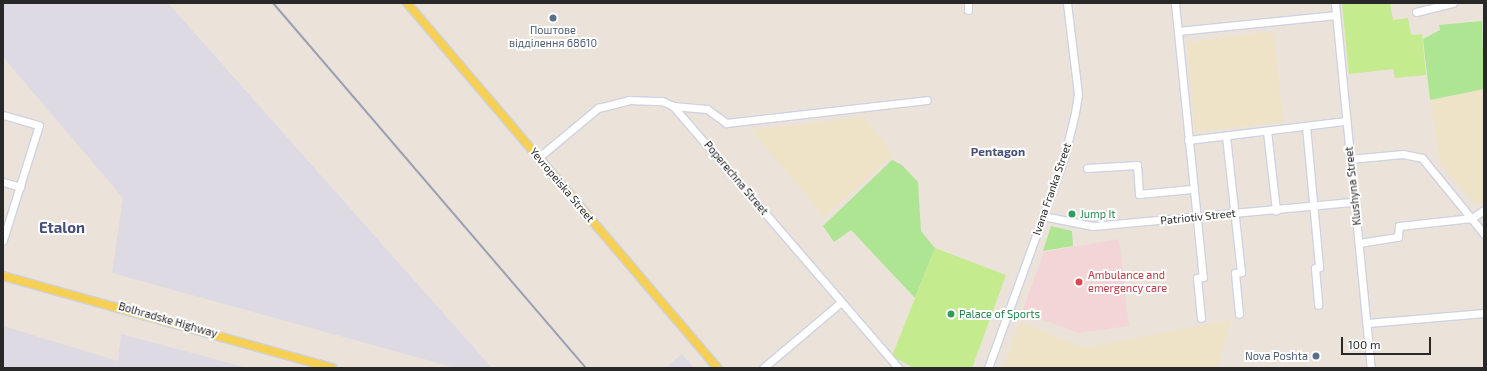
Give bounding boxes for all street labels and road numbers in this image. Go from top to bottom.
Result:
street label: Poperechna Street [701,138,771,218]
street label: Ivana Franka Street [1030,141,1074,237]
street label: Yevropeiska Street [527,145,597,225]
street label: Klushyna Street [1342,146,1364,226]
street label: Patriotiv Street [1160,206,1236,228]
street label: Bolhradske Highway [117,300,219,340]

